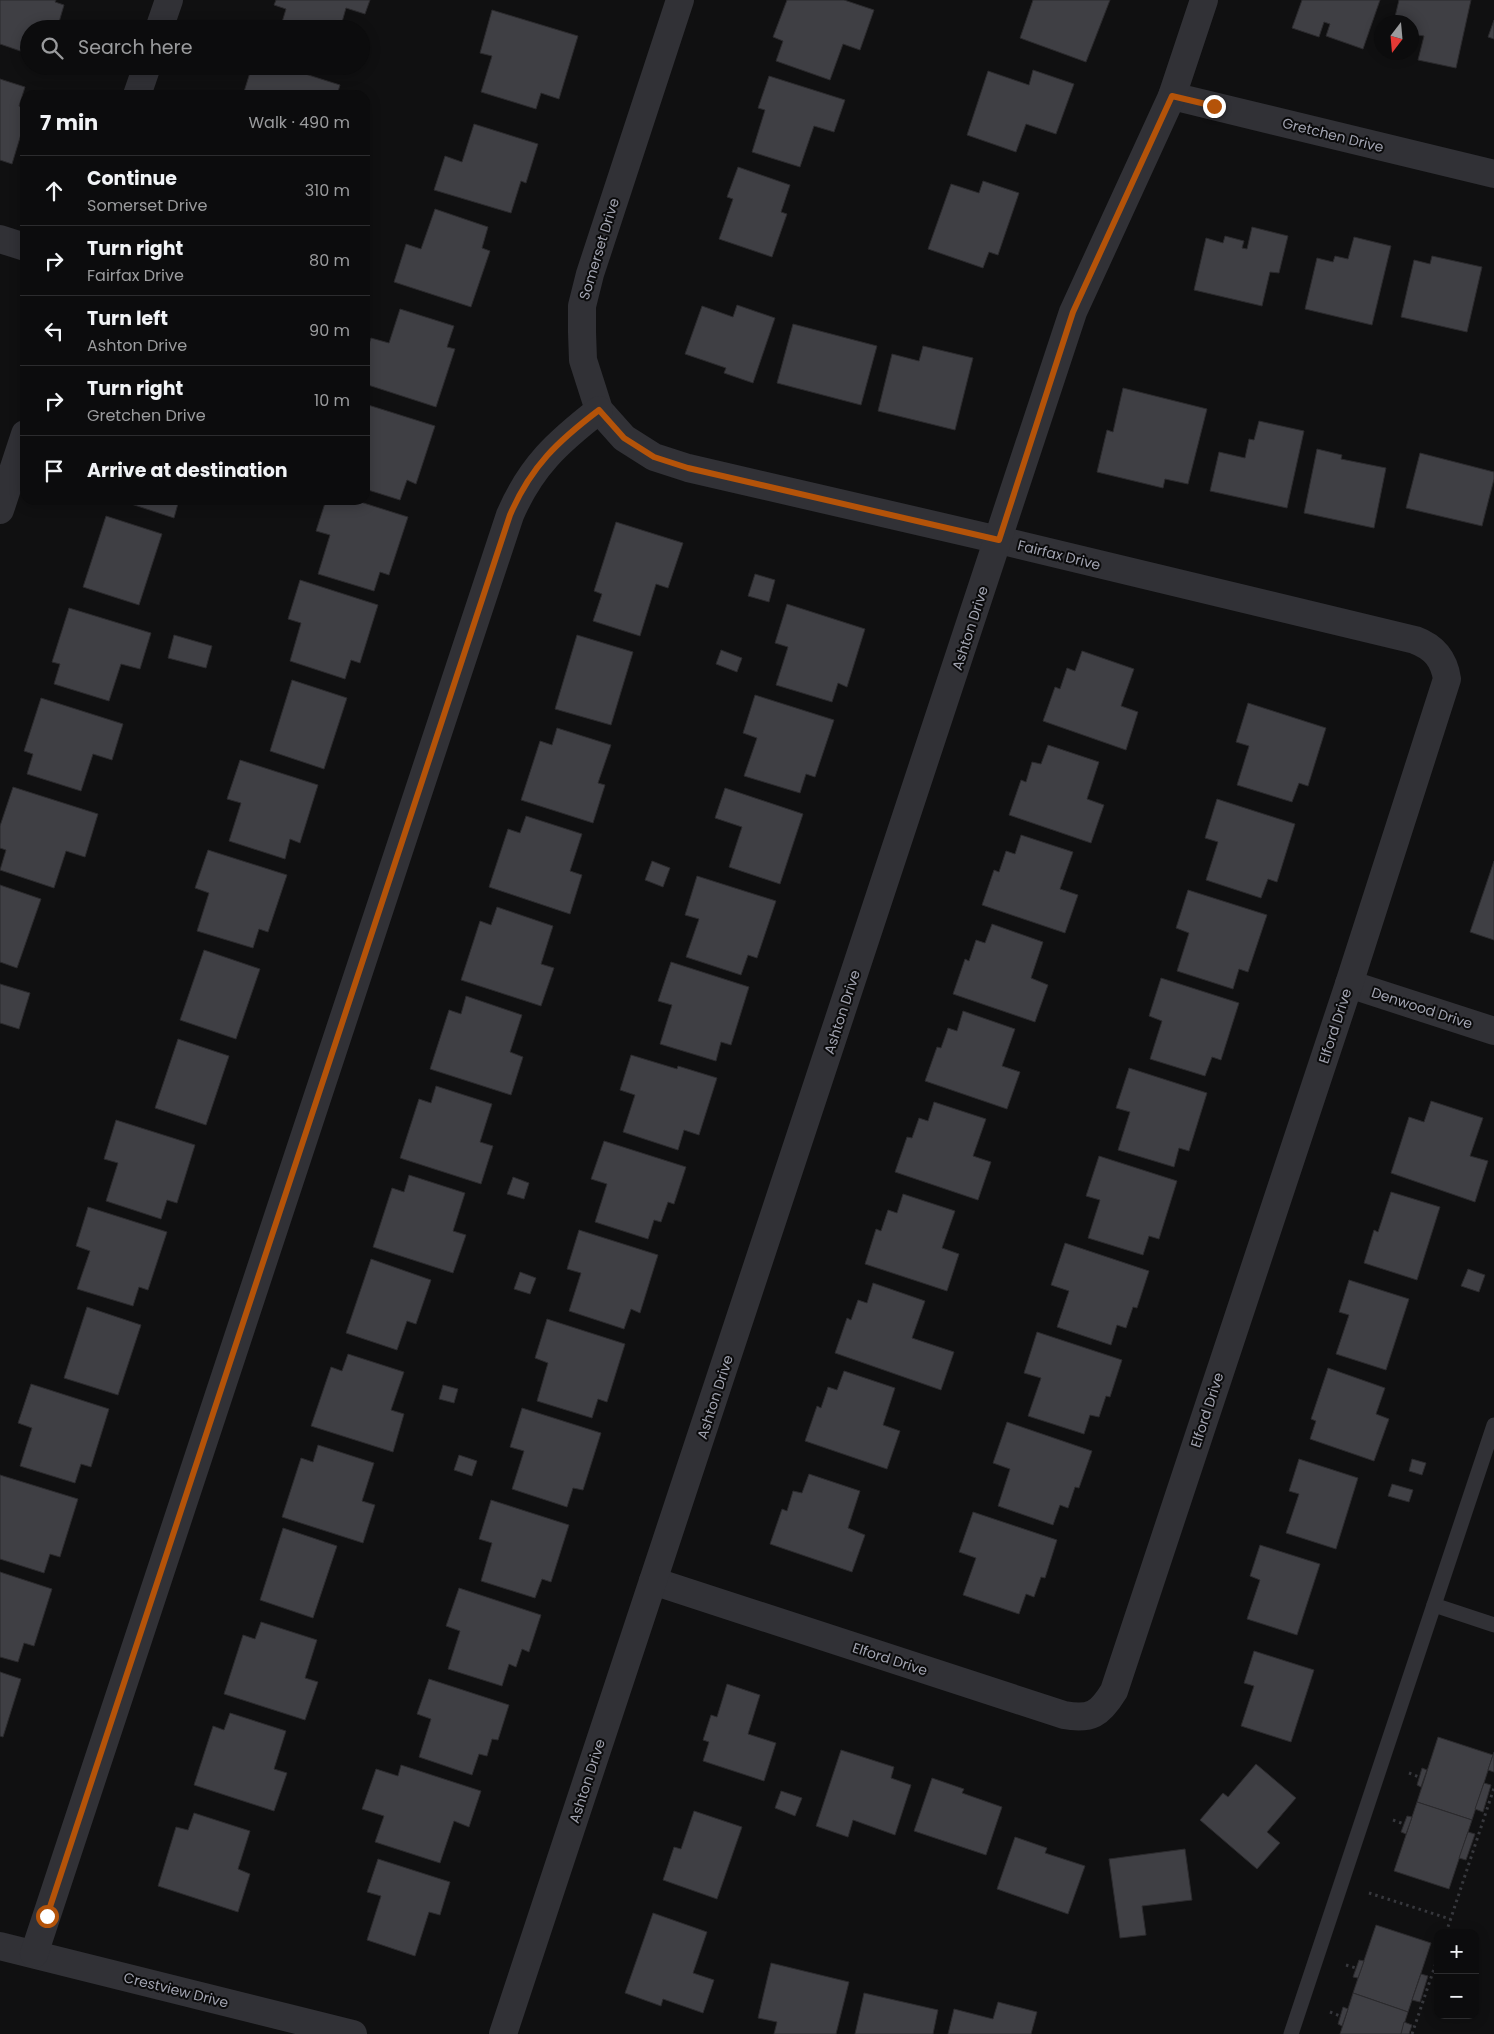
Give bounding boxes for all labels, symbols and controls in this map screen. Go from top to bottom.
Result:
north arrow [1374,15,1419,60]
search box [20,20,370,75]
icon: search [38,34,66,62]
text: Search here [78,34,192,61]
route end [1203,95,1226,118]
text: 7 min [40,108,98,137]
text: Walk · 490 m [249,111,350,134]
street label: Gretchen Drive [1280,113,1386,157]
text: Continue [87,165,177,192]
icon: ahead [40,177,68,205]
text: 310 m [305,179,350,202]
text: Somerset Drive [87,194,207,217]
street label: Somerset Drive [574,195,624,302]
text: Turn right [87,235,183,262]
icon: right [40,247,68,275]
text: 80 m [309,249,350,272]
text: Fairfax Drive [87,264,184,287]
text: Turn left [87,305,168,332]
icon: left [40,317,68,345]
text: 90 m [309,319,350,342]
text: Ashton Drive [87,334,187,357]
text: Turn right [87,375,183,402]
icon: right [40,387,68,415]
text: 10 m [314,389,350,412]
text: Gretchen Drive [87,404,206,427]
icon: arrive [40,457,68,485]
text: Arrive at destination [87,457,288,484]
street label: Fairfax Drive [1015,535,1103,575]
street label: Ashton Drive [947,583,993,673]
street label: Ashton Drive [819,967,865,1057]
street label: Denwood Drive [1369,982,1475,1034]
street label: Elford Drive [1313,986,1357,1066]
street label: Ashton Drive [692,1352,738,1442]
street label: Elford Drive [1185,1370,1229,1450]
street label: Elford Drive [850,1637,930,1681]
street label: Ashton Drive [564,1736,610,1826]
route start [36,1905,59,1928]
map controls [1434,1929,1479,2019]
button: + [1434,1929,1479,1974]
street label: Crestview Drive [121,1967,231,2013]
button: − [1434,1974,1479,2019]

